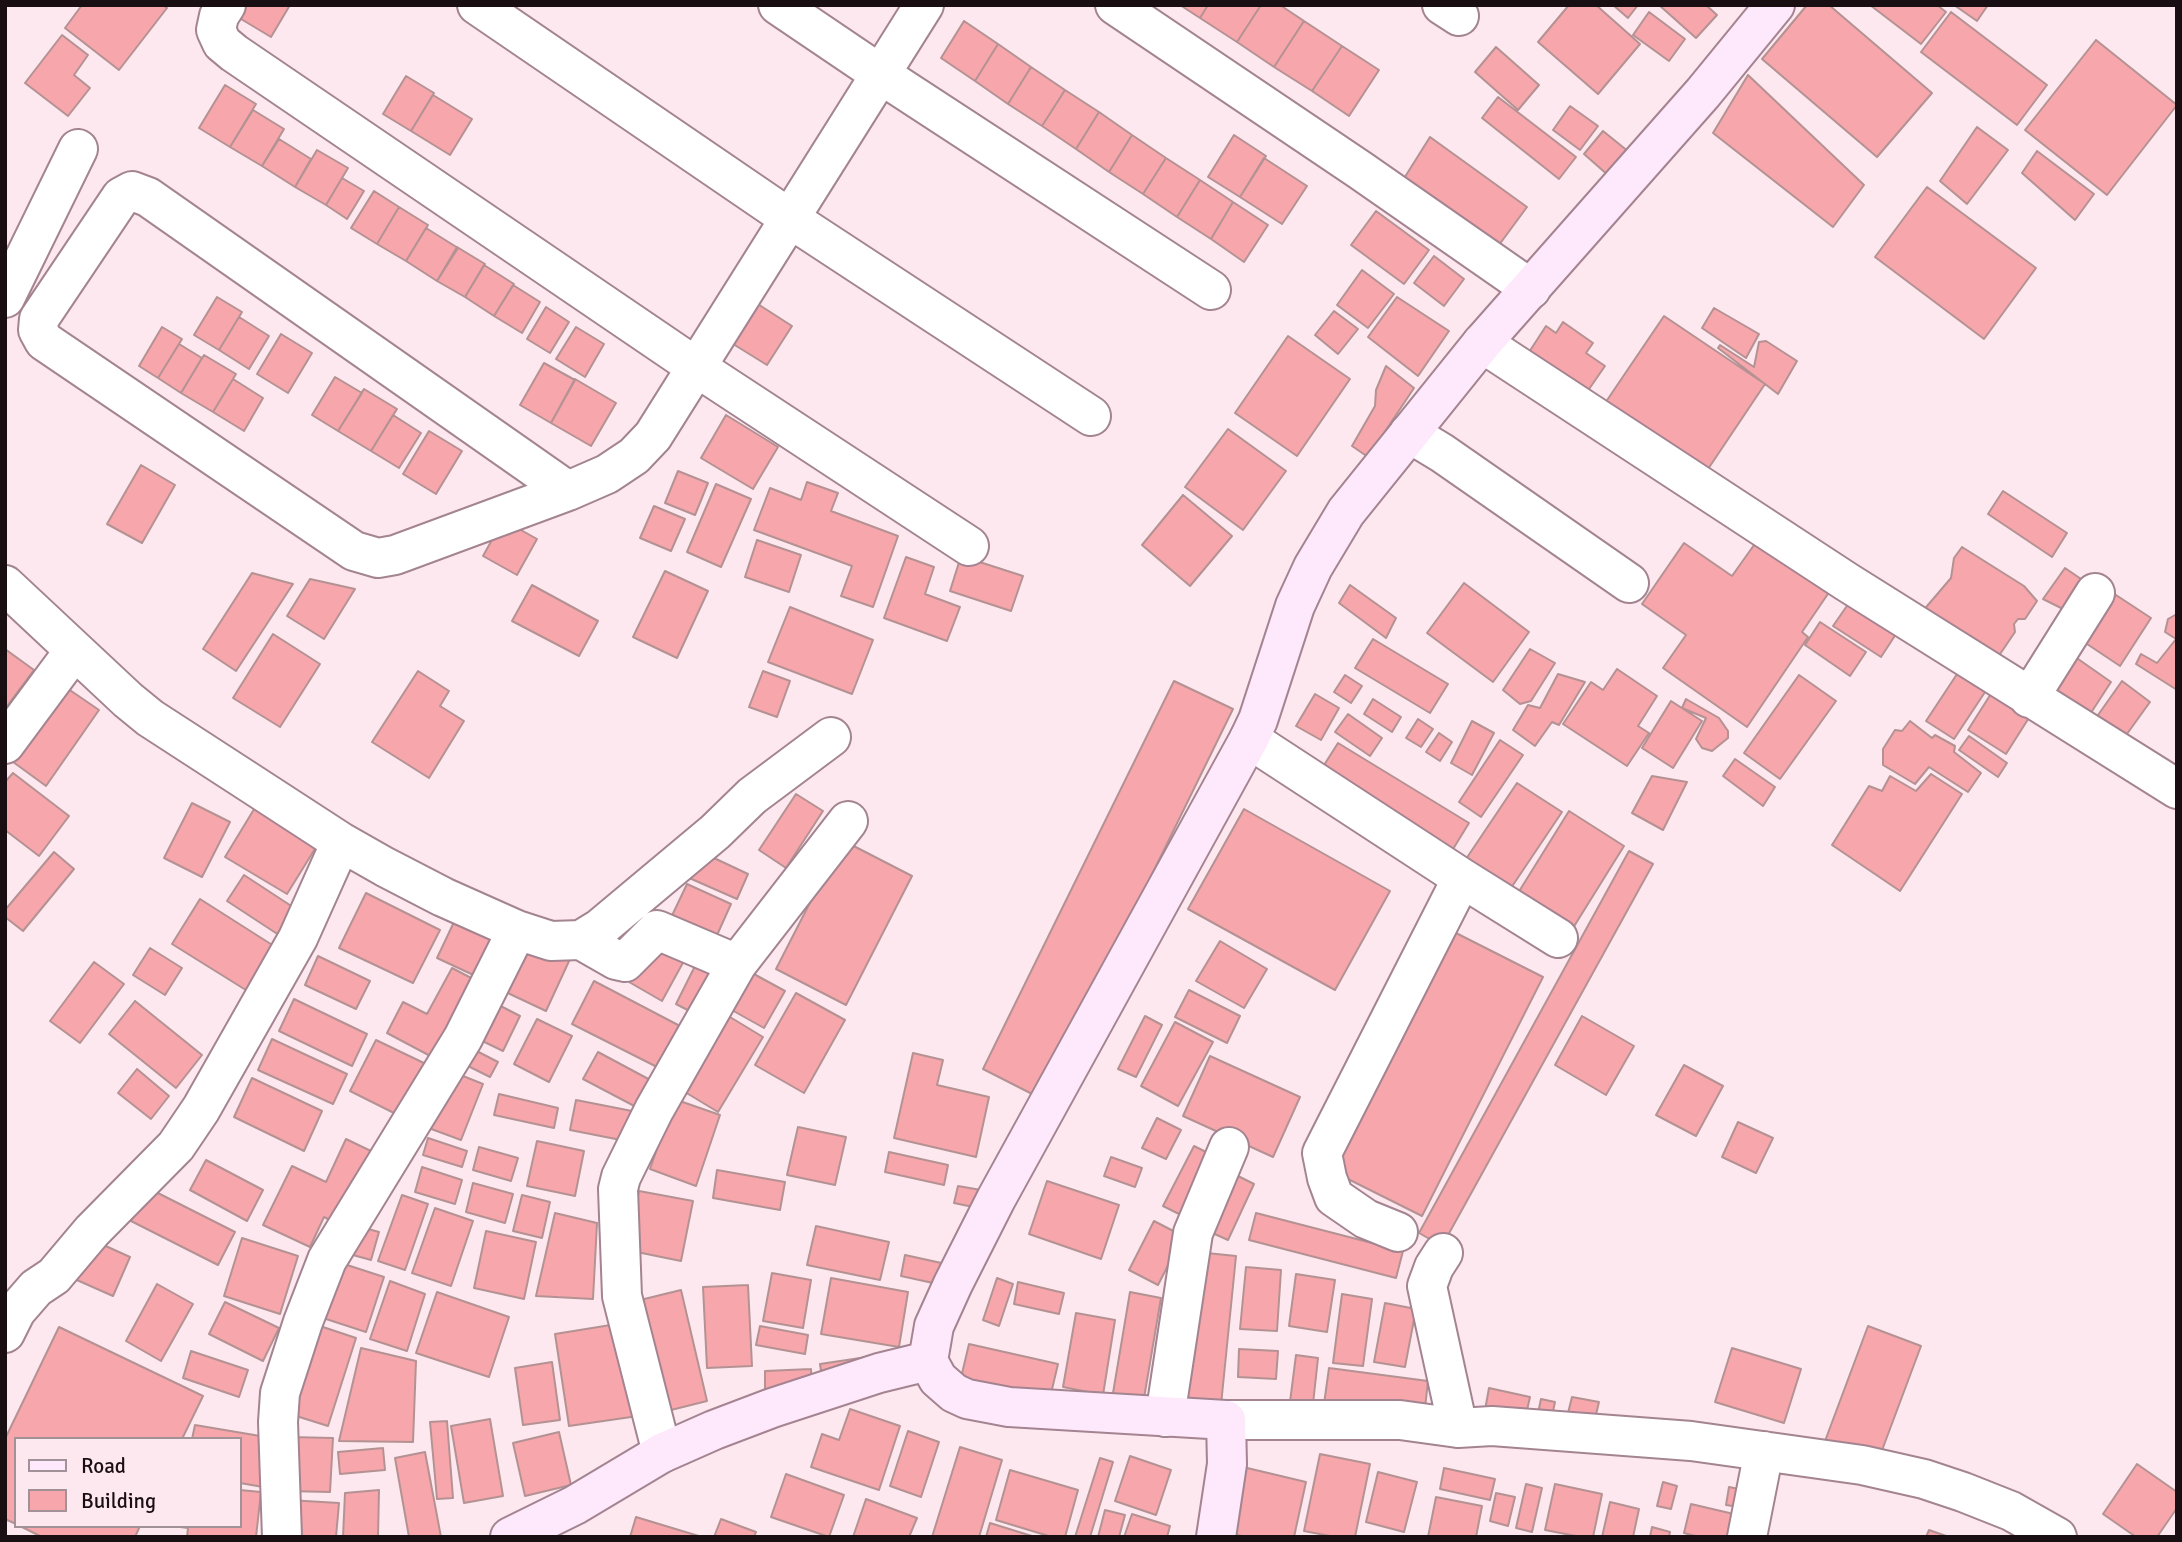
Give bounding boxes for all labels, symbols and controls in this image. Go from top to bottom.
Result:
legend [14,1437,242,1528]
text: Road [81,1453,126,1479]
text: Building [81,1488,156,1514]

